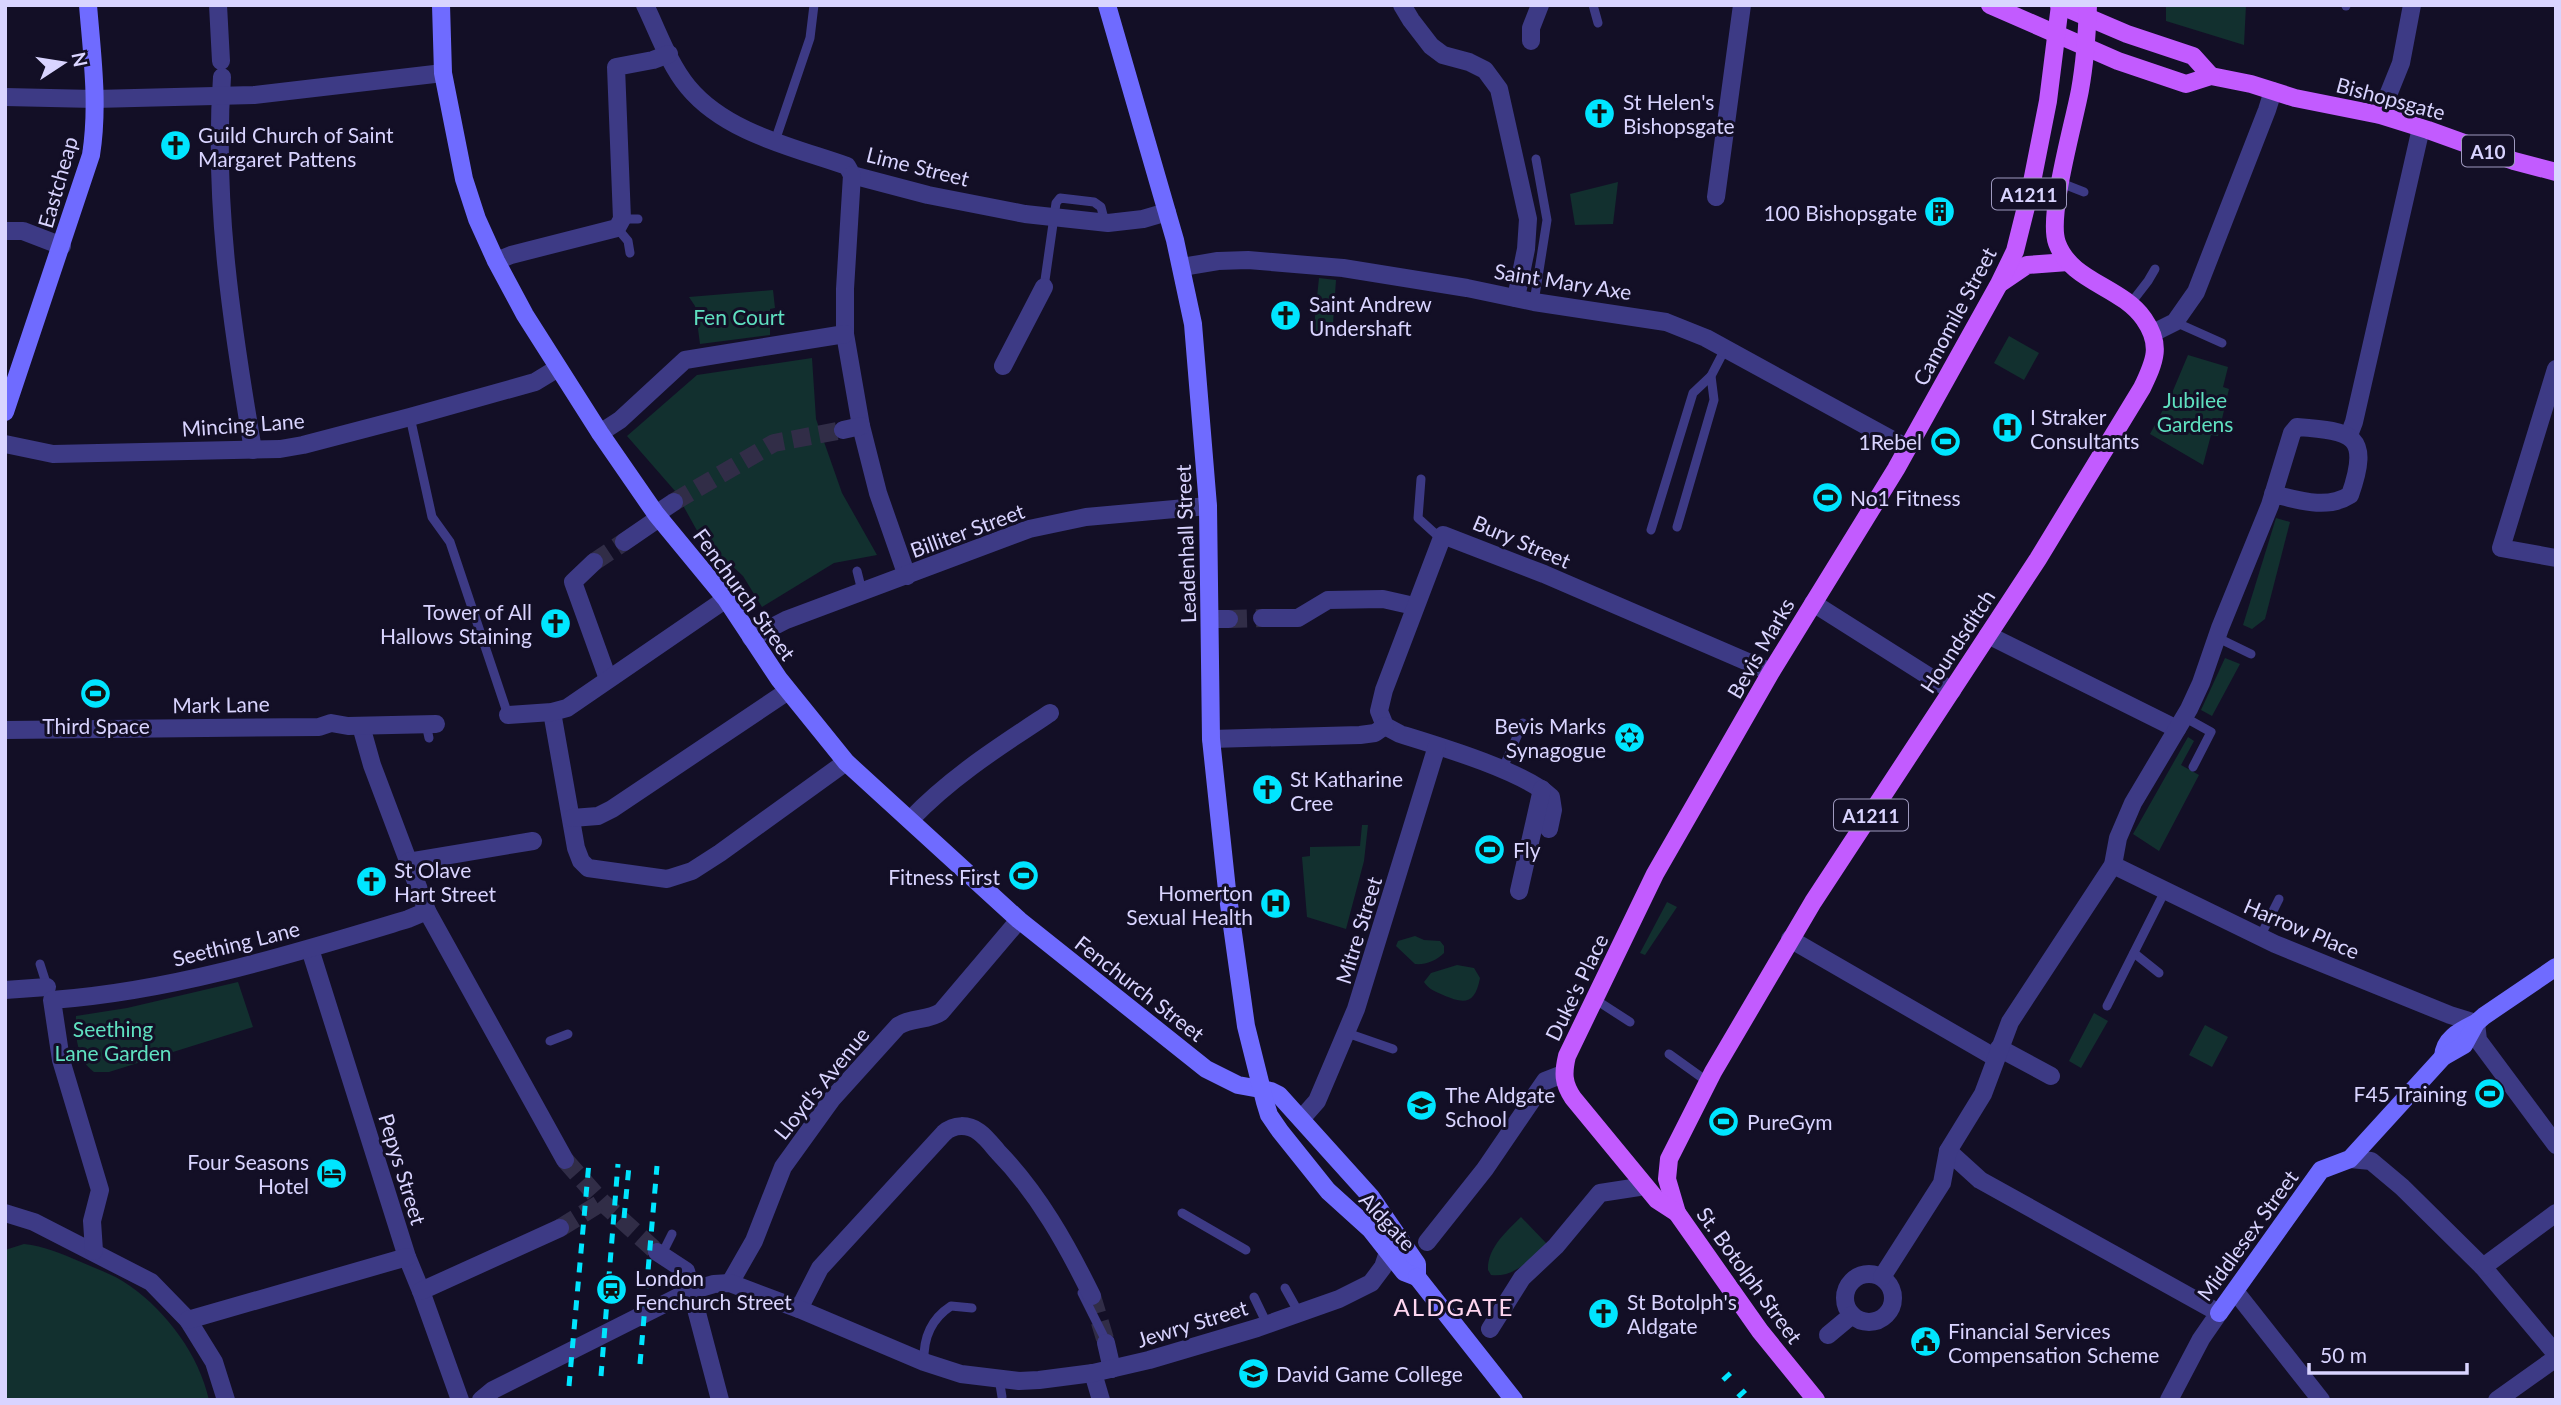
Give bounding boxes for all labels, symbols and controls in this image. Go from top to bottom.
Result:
north arrow [28,28,98,98]
text: N [67,50,93,69]
street label: Bishopsgate [2334,71,2448,125]
place label: St Helen's Bishopsgate [1623,89,1735,138]
church icon: St Helen's Bishopsgate [1583,96,1617,130]
place label: Guild Church of Saint Margaret Pattens [198,122,394,171]
church icon: Guild Church of Saint Margaret Pattens [158,129,192,163]
street label: Eastcheap [32,133,82,231]
road number: A10 [2462,136,2514,167]
street label: Lime Street [864,141,972,191]
road number: A1211 [1992,178,2066,210]
building icon: 100 Bishopsgate [1923,195,1957,229]
place label: 100 Bishopsgate [1763,200,1917,225]
street label: Camomile Street [1907,242,2001,389]
street label: Saint Mary Axe [1493,258,1633,304]
place label: Saint Andrew Undershaft [1309,291,1432,340]
church icon: Saint Andrew Undershaft [1269,298,1303,332]
park label: Fen Court [693,304,785,329]
park label: Jubilee Gardens [2157,387,2233,436]
place label: I Straker Consultants [2030,404,2139,453]
street label: Mincing Lane [181,407,305,441]
hospital icon: I Straker Consultants [1990,411,2024,445]
sports icon: 1Rebel [1928,424,1962,458]
place label: 1Rebel [1858,429,1922,454]
street label: Leadenhall Street [1170,464,1200,624]
sports icon: No1 Fitness [1810,480,1844,514]
place label: No1 Fitness [1850,485,1961,510]
street label: Billiter Street [906,498,1028,562]
street label: Bury Street [1469,509,1575,573]
street label: Fenchurch Street [689,523,801,665]
street label: Houndsditch [1914,585,2000,697]
street label: Bevis Marks [1721,593,1799,703]
place label: Tower of All Hallows Staining [380,599,532,648]
church icon: Tower of All Hallows Staining [538,606,572,640]
sports icon: Third Space [79,676,113,710]
street label: Mark Lane [172,691,270,717]
place label: Third Space [42,713,150,738]
place label: Bevis Marks Synagogue [1494,713,1606,762]
synagogue icon: Bevis Marks Synagogue [1612,720,1646,754]
place label: St Katharine Cree [1290,766,1403,815]
church icon: St Katharine Cree [1250,773,1284,807]
road number: A1211 [1834,800,1908,830]
sports icon: Fly [1473,832,1507,866]
place label: Fly [1513,837,1541,862]
place label: St Olave Hart Street [394,857,496,906]
sports icon: Fitness First [1006,859,1040,893]
church icon: St Olave Hart Street [354,864,388,898]
place label: Fitness First [888,864,1000,889]
street label: Mitre Street [1330,873,1386,987]
place label: Homerton Sexual Health [1126,880,1253,929]
hospital icon: Homerton Sexual Health [1259,887,1293,921]
street label: Harrow Place [2240,892,2364,964]
street label: Seething Lane [170,915,302,971]
street label: Fenchurch Street [1071,930,1210,1046]
street label: Duke's Place [1539,930,1613,1044]
park label: Seething Lane Garden [55,1016,171,1065]
street label: Lloyd's Avenue [768,1022,874,1144]
sports icon: F45 Training [2473,1076,2507,1110]
place label: F45 Training [2354,1081,2467,1106]
place label: The Aldgate School [1445,1082,1555,1131]
school or university icon: The Aldgate School [1405,1089,1439,1123]
sports icon: PureGym [1707,1104,1741,1138]
place label: PureGym [1747,1109,1833,1134]
street label: Pepys Street [374,1110,432,1228]
place label: Four Seasons Hotel [187,1149,309,1198]
hotel icon: Four Seasons Hotel [315,1156,349,1190]
street label: Middlesex Street [2191,1165,2303,1305]
street label: Aldgate [1355,1187,1421,1255]
street label: St. Botolph Street [1692,1202,1808,1348]
place label: London Fenchurch Street [635,1265,792,1314]
station icon: London Fenchurch Street [595,1272,629,1306]
place label: St Botolph's Aldgate [1627,1289,1737,1338]
district label: ALDGATE [1394,1292,1514,1321]
street label: Jewry Street [1134,1294,1251,1352]
church icon: St Botolph's Aldgate [1587,1296,1621,1330]
place label: Financial Services Compensation Scheme [1948,1318,2159,1367]
public building icon: Financial Services Compensation Scheme [1908,1325,1942,1359]
scale bar [2309,1332,2466,1376]
text: 50 m [2320,1342,2367,1367]
school or university icon: David Game College [1236,1356,1270,1390]
place label: David Game College [1276,1361,1463,1386]

